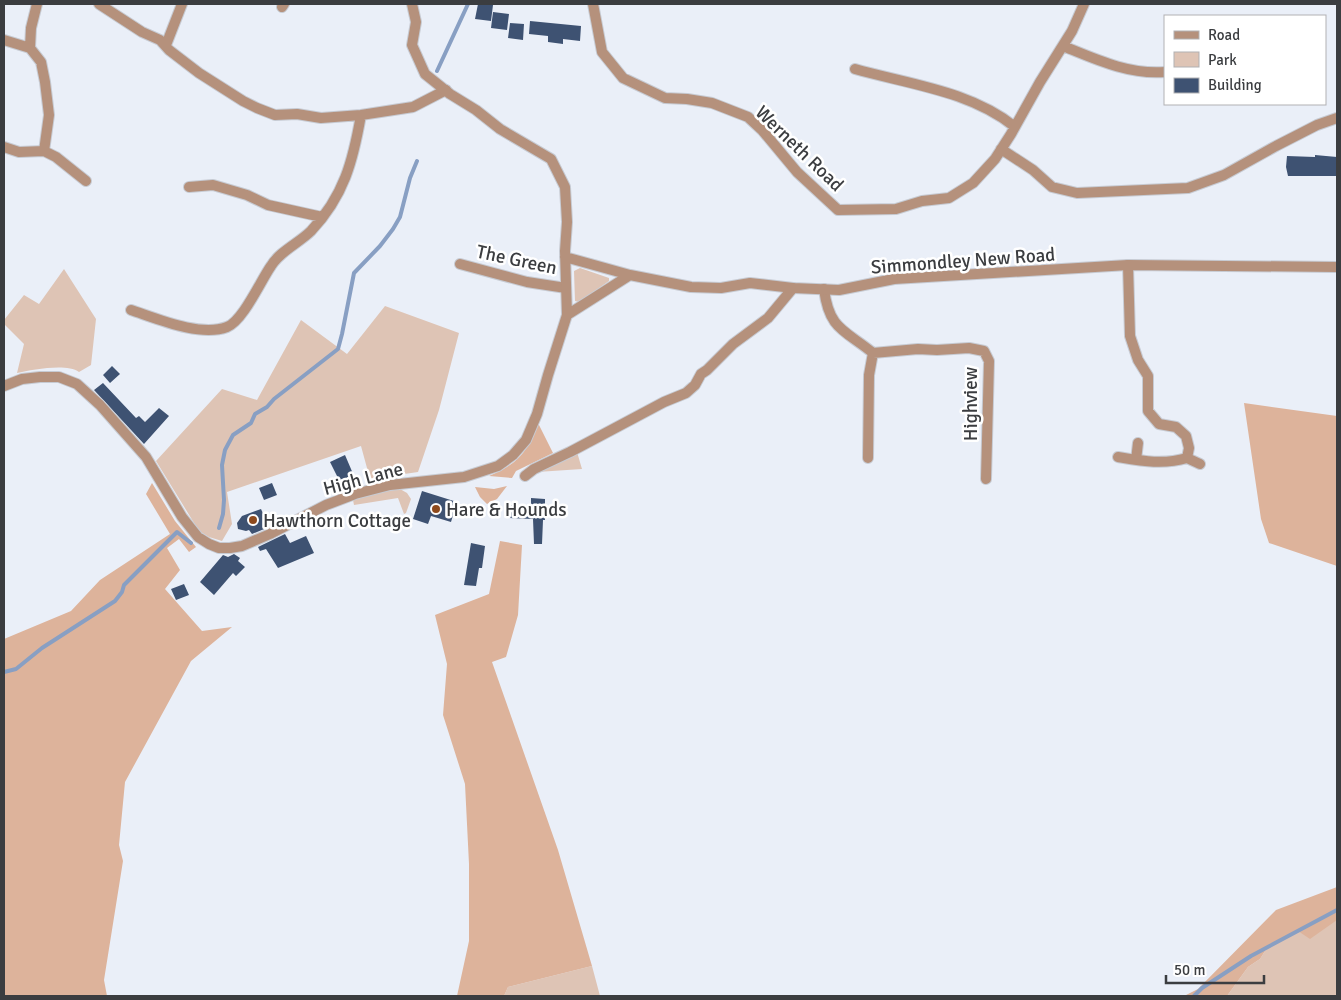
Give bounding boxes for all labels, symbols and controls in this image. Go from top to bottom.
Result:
legend [1164,15,1326,105]
text: Road [1208,26,1240,44]
text: Park [1208,51,1237,69]
text: Building [1208,76,1262,94]
street label: Werneth Road [750,101,849,197]
street label: The Green [474,240,559,280]
street label: Simmondley New Road [870,243,1056,279]
street label: Highview [959,366,983,441]
street label: High Lane [321,457,406,501]
place label: Hare & Hounds [446,498,567,522]
marker: Hare & Hounds [430,503,442,515]
place label: Hawthorn Cottage [263,509,411,533]
marker: Hawthorn Cottage [247,514,259,526]
scale bar [1166,952,1264,984]
text: 50 m [1174,961,1205,979]

